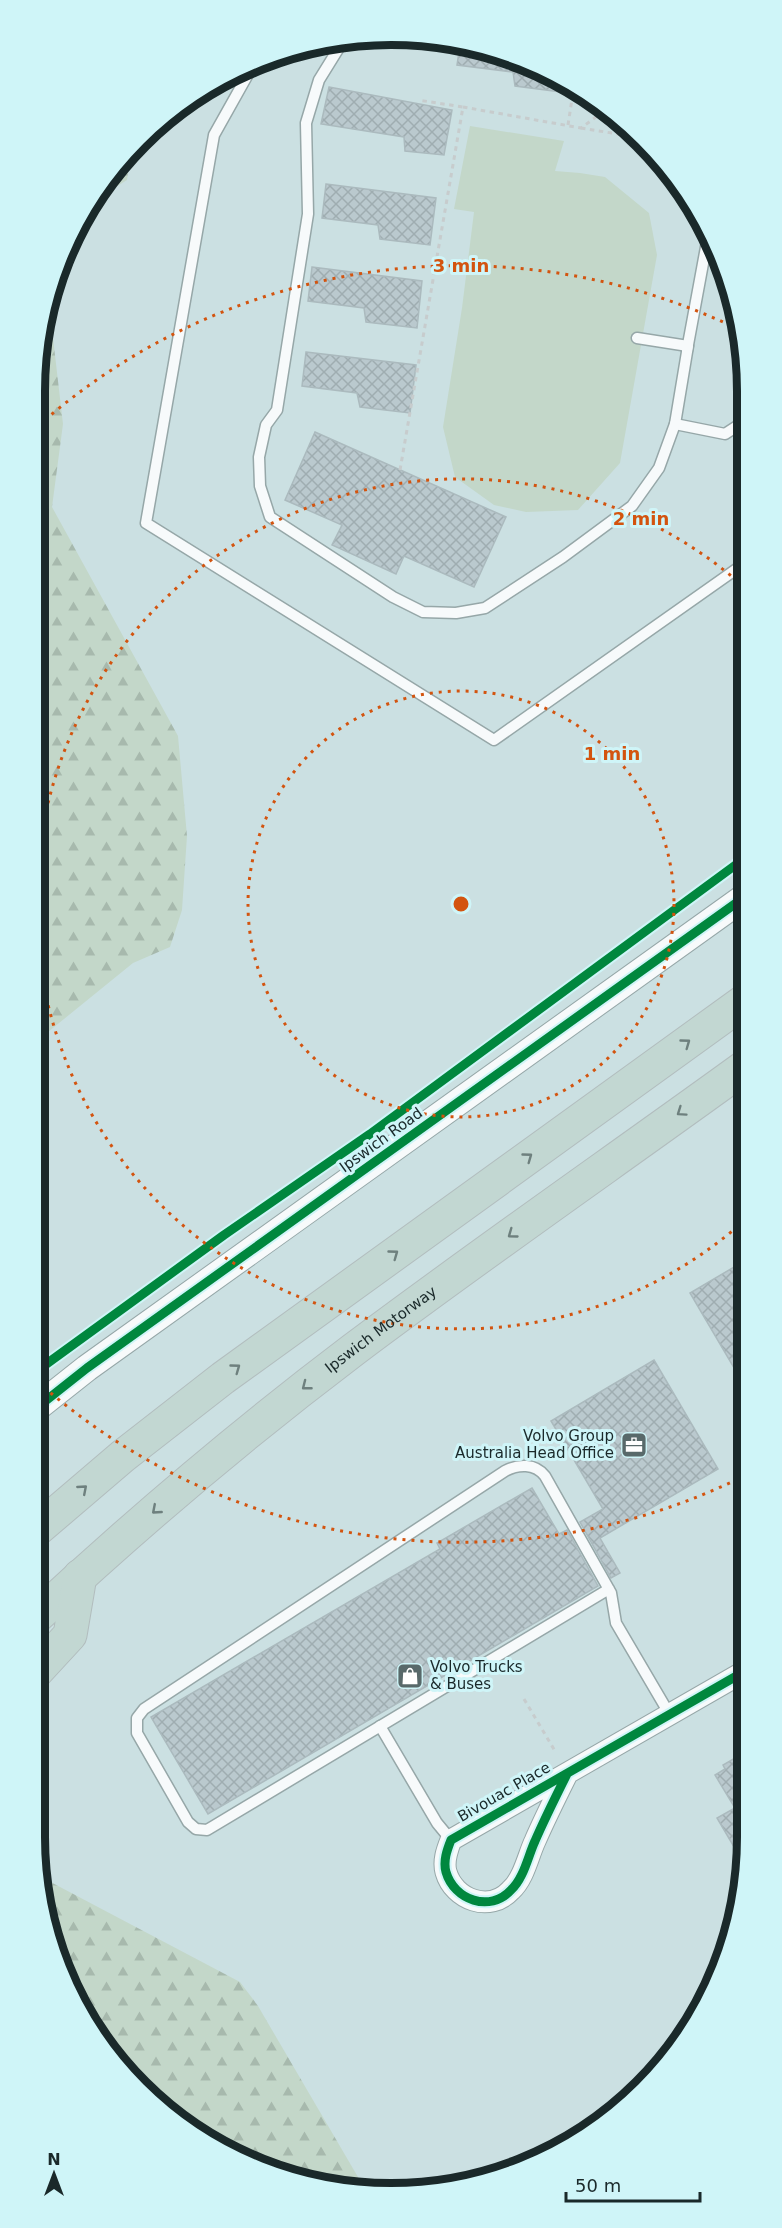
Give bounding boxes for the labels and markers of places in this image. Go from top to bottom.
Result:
centre of rings [451,894,471,914]
place label: Volvo Group Australia Head Office [455,1427,614,1462]
office icon: Volvo Group Australia Head Office [619,1430,649,1460]
place label: Volvo Trucks & Buses [430,1658,523,1693]
shop icon: Volvo Trucks & Buses [395,1661,425,1691]

